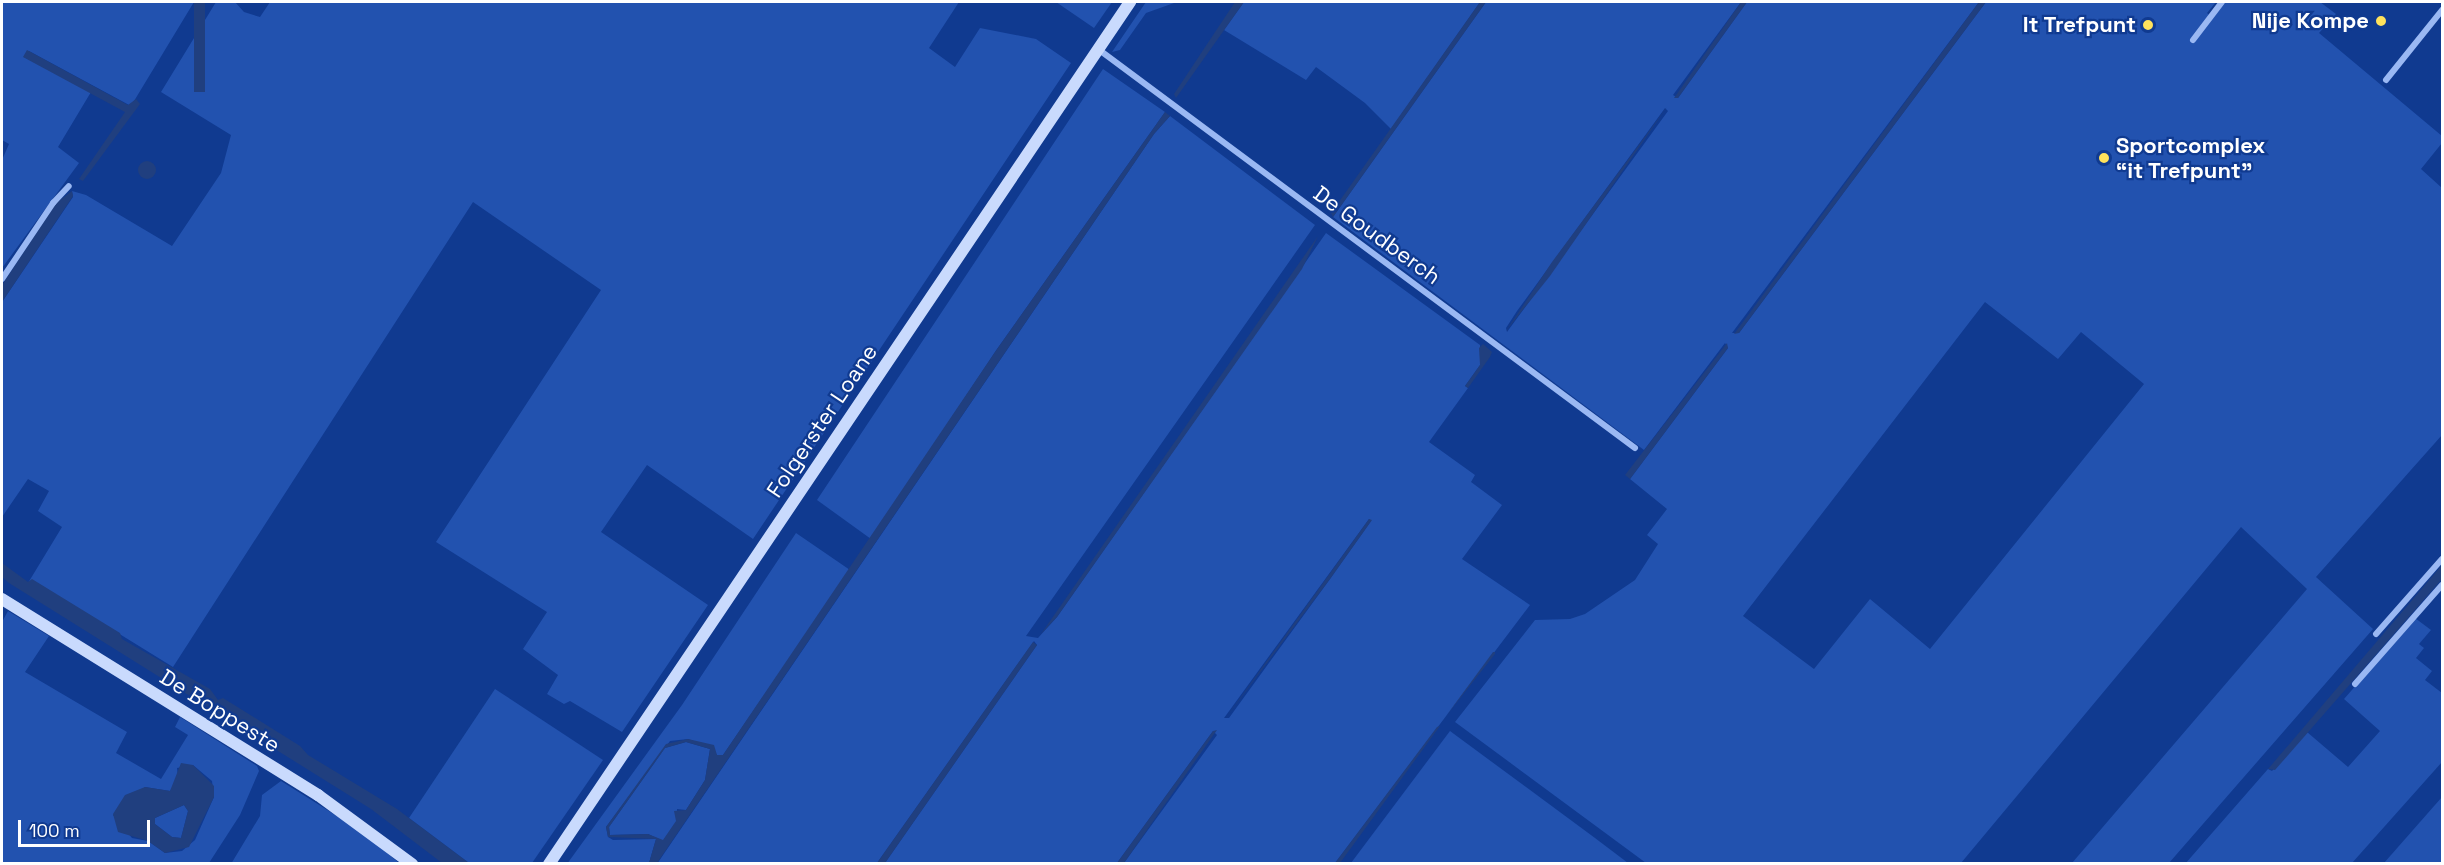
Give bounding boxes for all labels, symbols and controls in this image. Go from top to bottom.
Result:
place label: Nije Kompe [2252,8,2369,34]
place label: It Trefpunt [2022,12,2136,38]
marker: Nije Kompe [2374,14,2388,28]
marker: It Trefpunt [2141,18,2155,32]
place label: Sportcomplex “it Trefpunt” [2116,132,2265,184]
marker: Sportcomplex “it Trefpunt” [2097,151,2111,165]
street label: De Goudberch [1308,180,1446,290]
street label: Folgerster Loane [761,340,883,502]
street label: De Boppeste [155,664,285,758]
scale bar [21,808,153,846]
text: 100 m [29,819,80,842]

